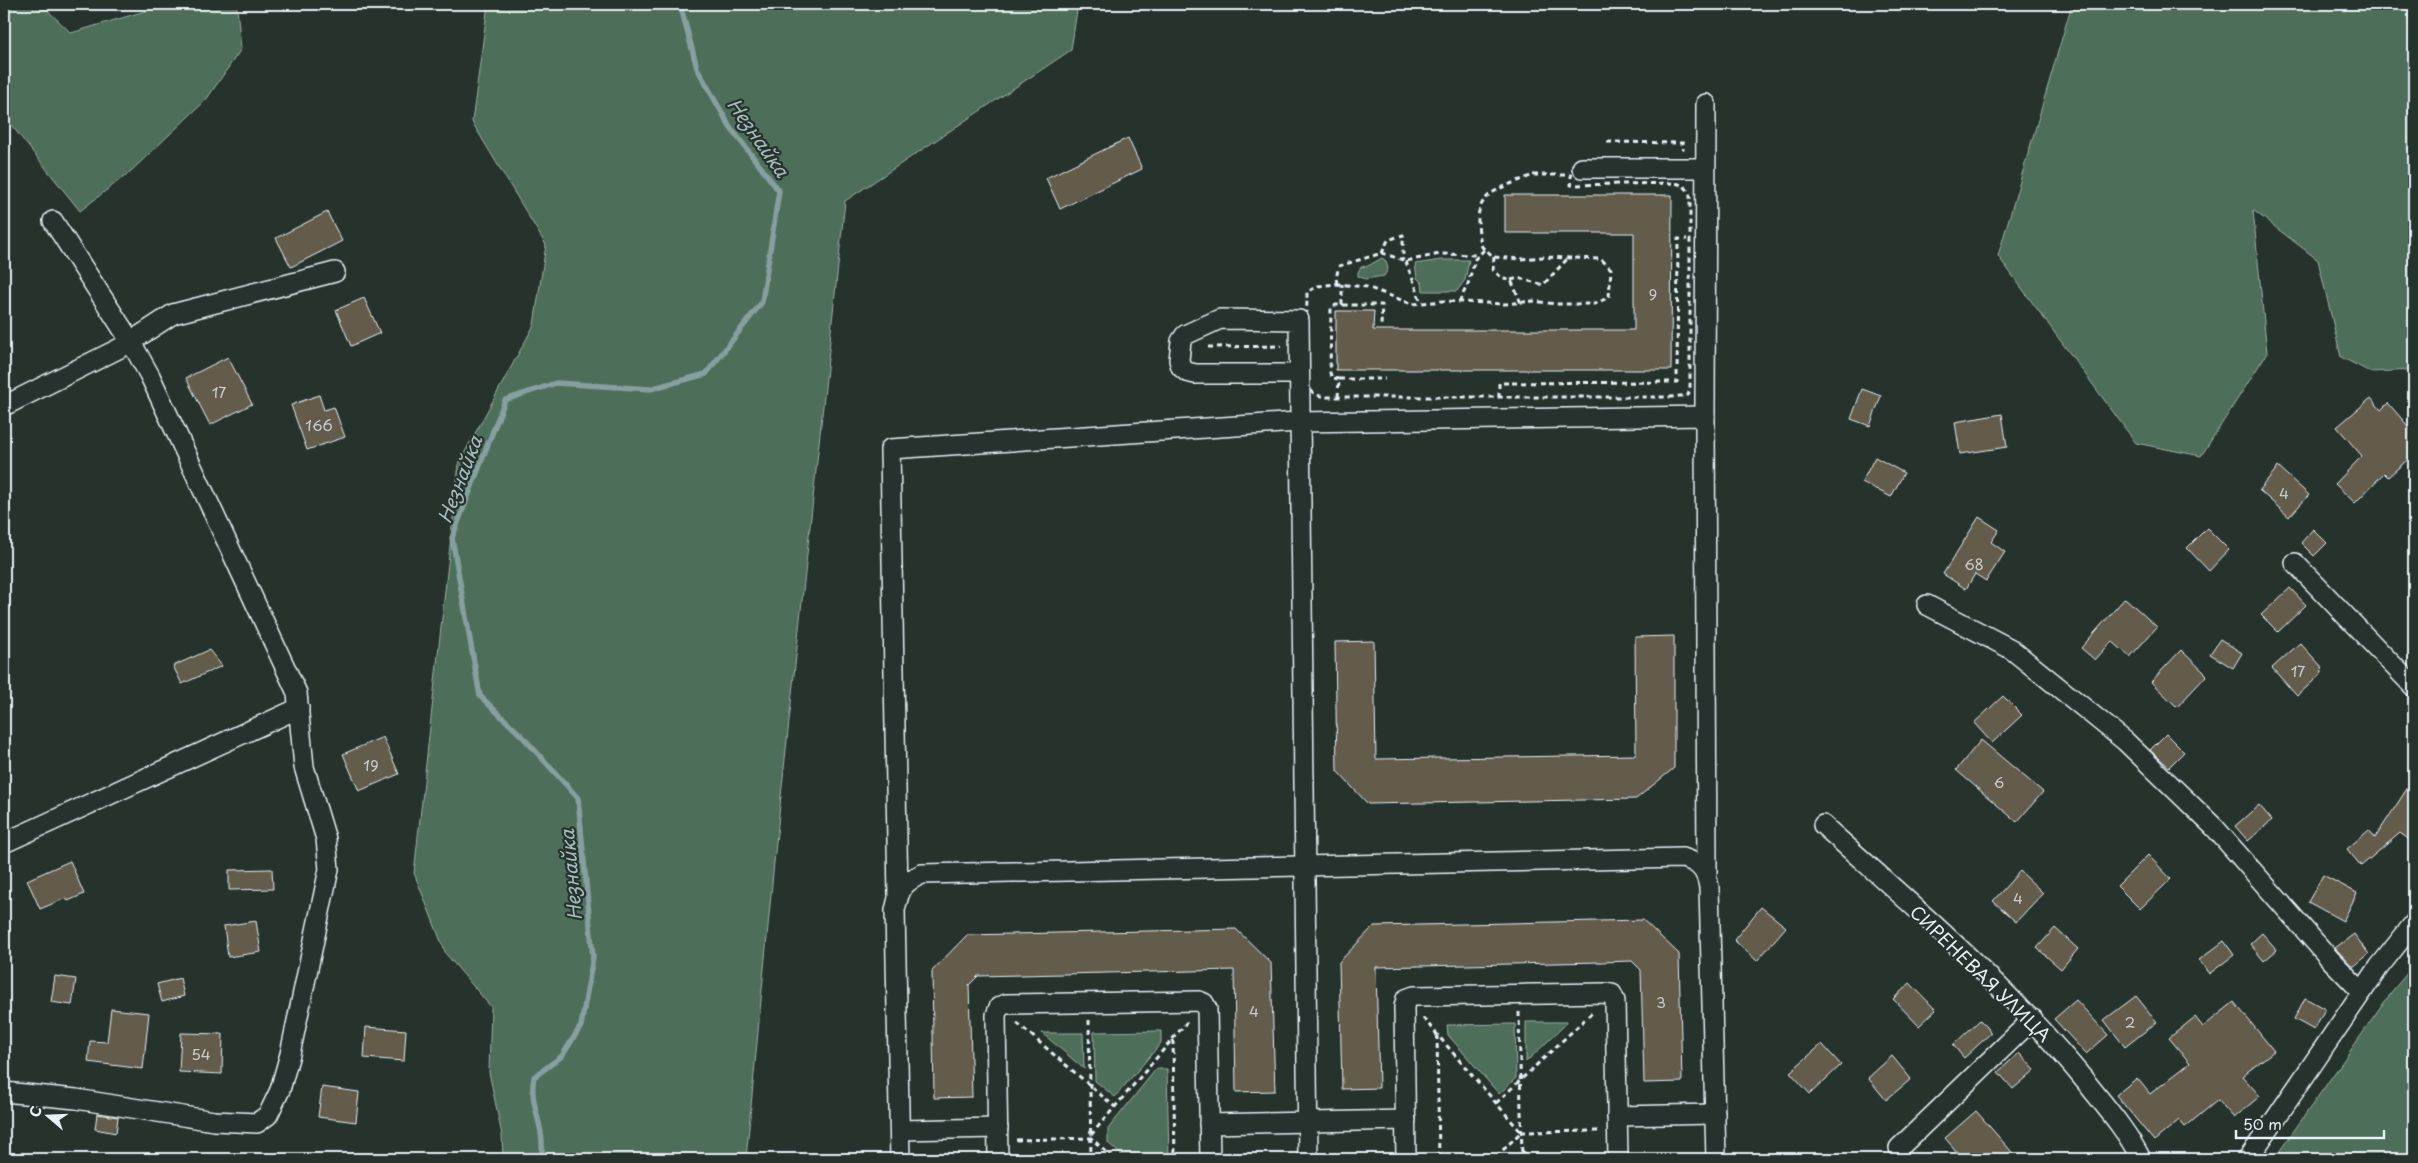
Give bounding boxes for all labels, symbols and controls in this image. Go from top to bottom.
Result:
water label: Незнайка [721,92,797,183]
house number: 9 [1649,282,1657,305]
house number: 17 [212,380,226,403]
house number: 166 [305,413,333,436]
water label: Незнайка [430,430,489,527]
house number: 4 [2279,481,2289,504]
house number: 68 [1964,552,1984,575]
house number: 17 [2291,659,2305,682]
house number: 19 [363,753,379,776]
house number: 6 [1994,770,2004,793]
water label: Незнайка [552,827,588,922]
house number: 4 [2013,886,2023,909]
street label: СИРЕНЕВАЯ УЛИЦА [1904,898,2058,1048]
house number: 3 [1656,990,1666,1013]
house number: 4 [1249,999,1259,1022]
house number: 2 [2125,1010,2135,1033]
house number: 54 [191,1042,211,1065]
north arrow [22,1090,72,1140]
text: С [24,1103,47,1120]
scale bar [2236,1108,2383,1140]
text: 50 m [2243,1112,2282,1135]

